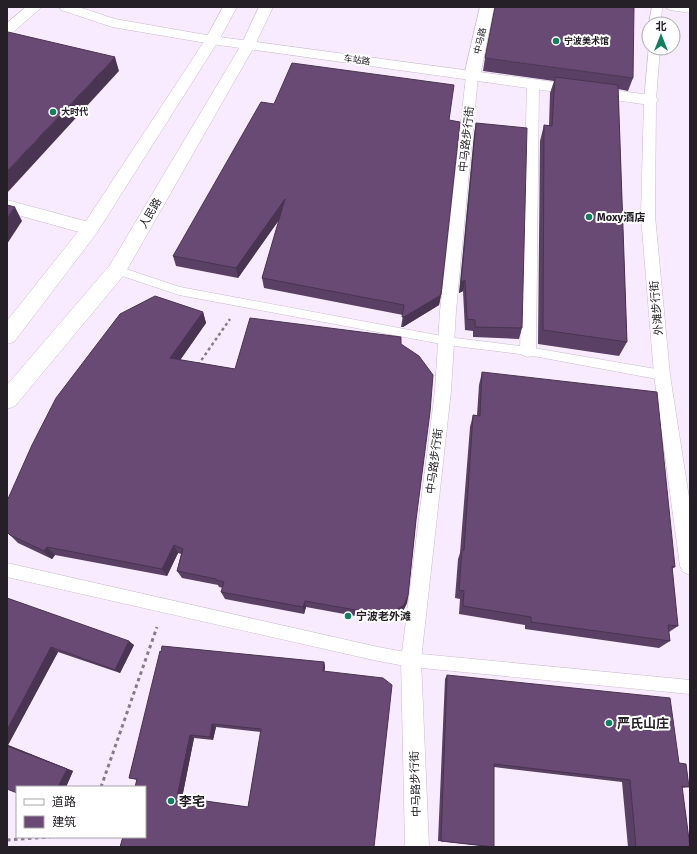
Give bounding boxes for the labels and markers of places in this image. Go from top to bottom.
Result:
marker: 宁波美术馆 [551,36,561,46]
place label: 宁波美术馆 [564,36,609,46]
place label: 大时代 [61,106,88,117]
marker: 大时代 [48,107,58,117]
place label: Moxy酒店 [597,211,645,224]
marker: Moxy酒店 [584,212,594,222]
place label: 宁波老外滩 [356,610,411,623]
marker: 宁波老外滩 [343,611,353,621]
place label: 严氏山庄 [617,716,669,731]
marker: 严氏山庄 [604,718,614,728]
place label: 李宅 [179,794,205,809]
marker: 李宅 [166,796,176,806]

